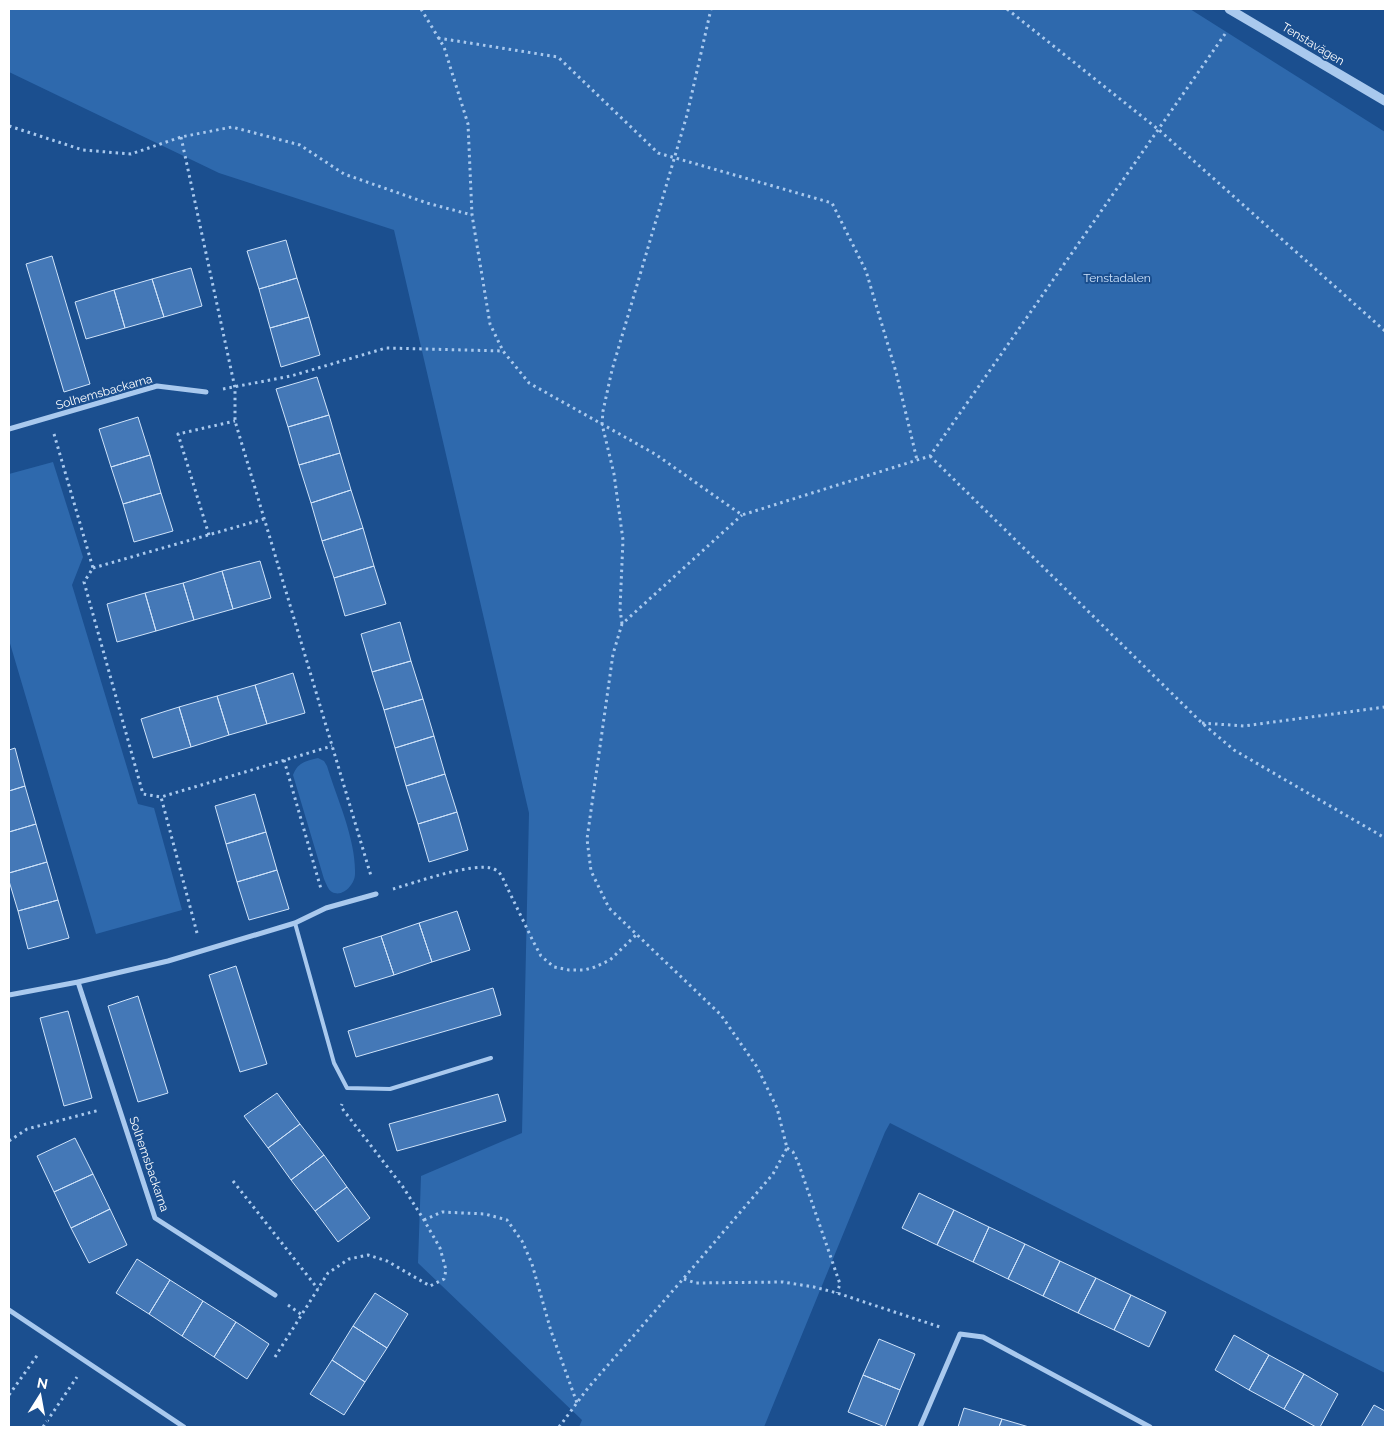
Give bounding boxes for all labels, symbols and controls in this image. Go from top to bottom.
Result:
street label: Tenstavägen [1279,20,1347,68]
park label: Tenstadalen [1083,271,1151,285]
street label: Solhemsbackarna [54,372,154,412]
street label: Solhemsbackarna [126,1115,172,1213]
north arrow [15,1371,65,1421]
text: N [36,1374,49,1392]

